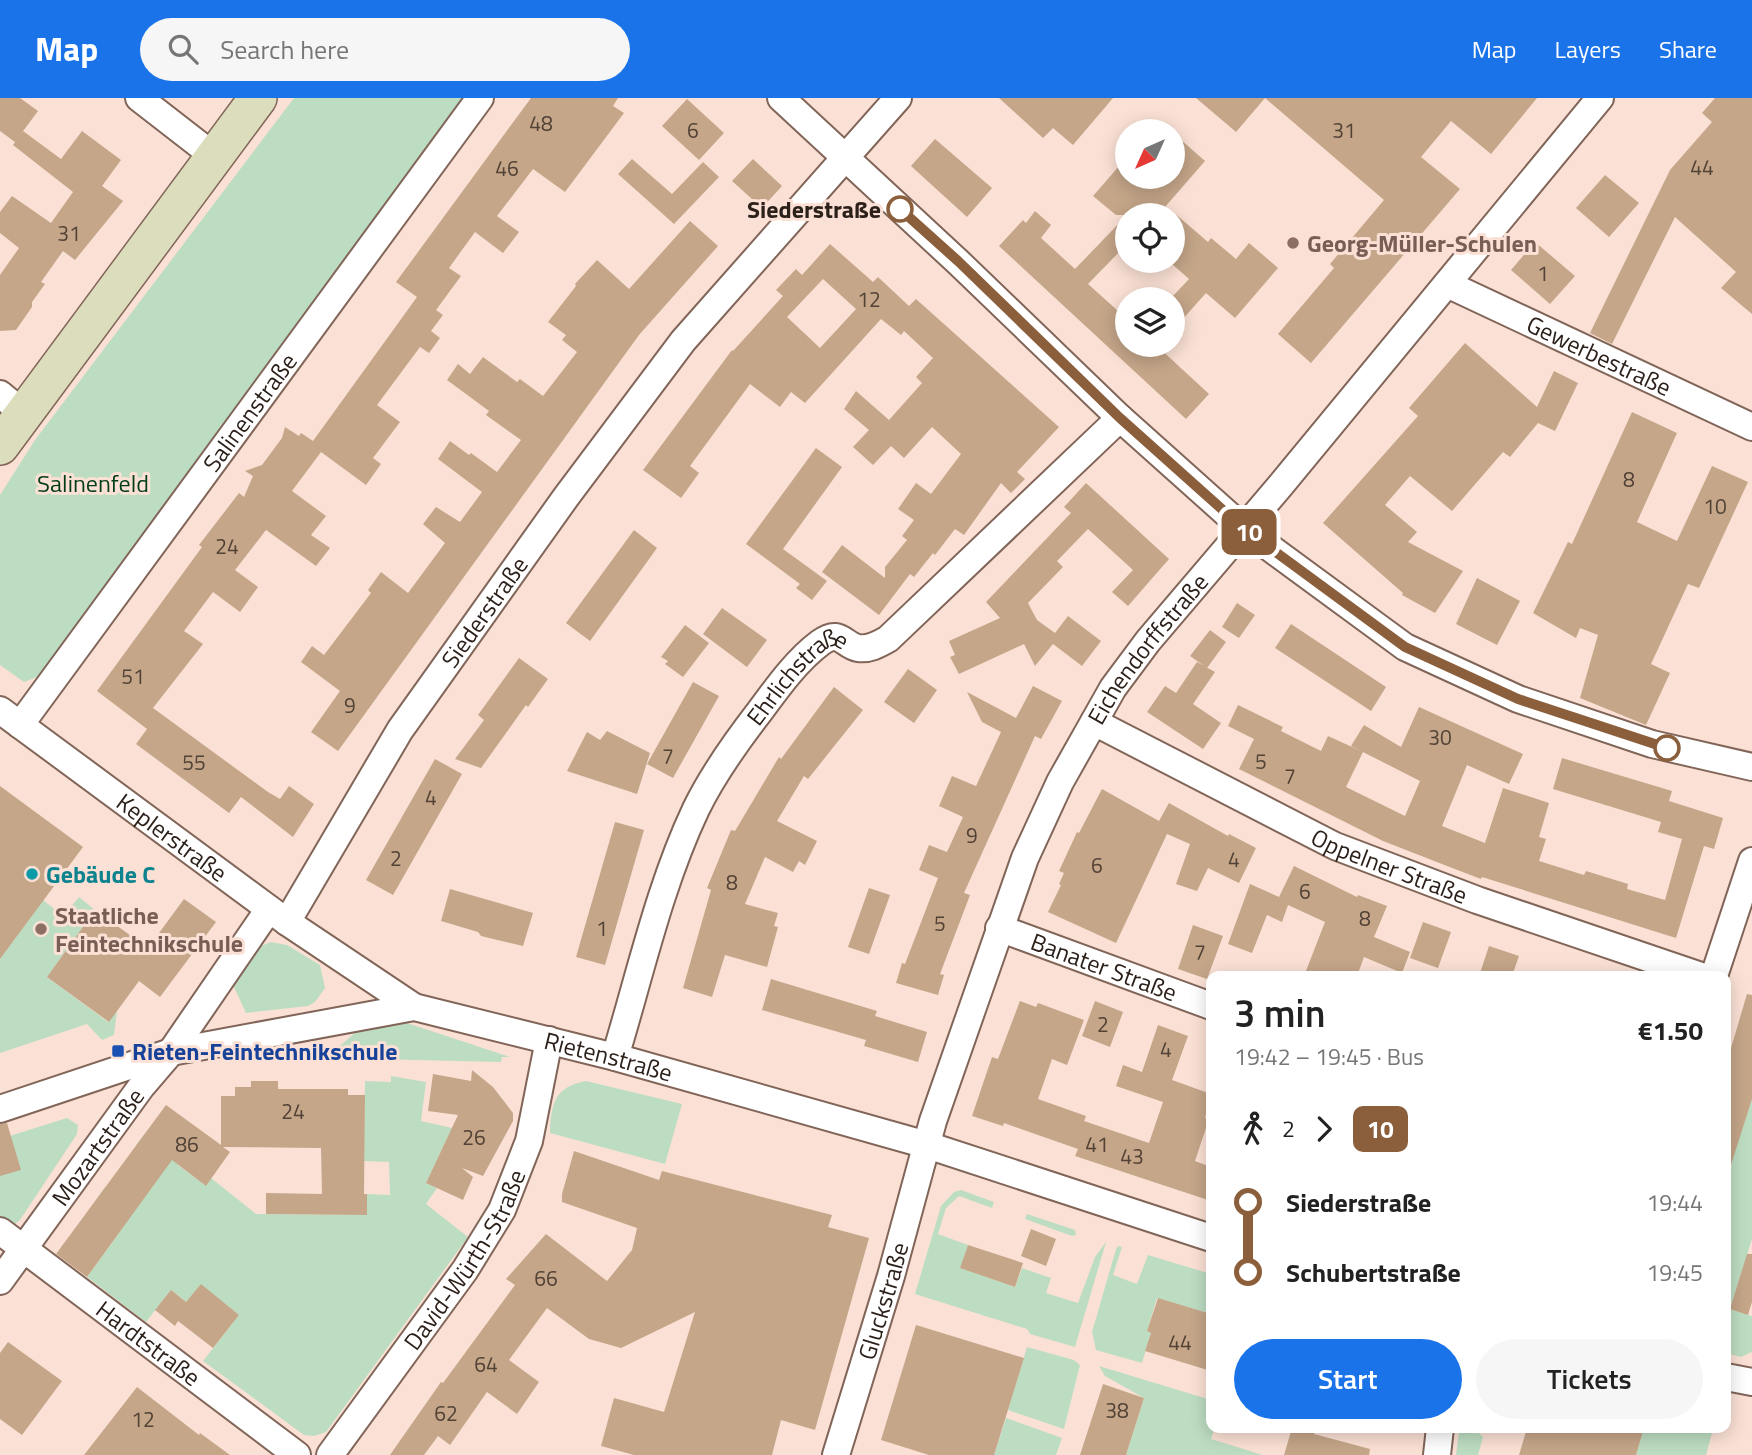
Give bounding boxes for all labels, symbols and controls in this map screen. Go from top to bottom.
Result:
search box [140,18,630,81]
text: Map [35,24,98,74]
icon: search [164,30,202,68]
text: Search here [220,30,349,69]
text: Map [1472,31,1517,67]
text: Layers [1555,31,1621,67]
text: Share [1659,31,1717,67]
house number: 48 [529,107,553,139]
house number: 6 [687,114,699,146]
house number: 31 [1332,114,1356,146]
north arrow [1115,119,1185,189]
map controls [1115,119,1185,357]
house number: 44 [1690,151,1714,183]
house number: 46 [495,152,519,184]
place label: Siederstraße [747,191,881,227]
marker: Siederstraße [887,196,913,222]
button: locate [1115,203,1185,273]
house number: 31 [57,217,81,249]
place label: Georg-Müller-Schulen [1307,225,1537,261]
marker: Georg-Müller-Schulen [1285,235,1301,251]
house number: 1 [1537,257,1549,289]
house number: 12 [857,283,881,315]
button: layers [1115,287,1185,357]
street label: Gewerbestraße [1521,306,1677,405]
street label: Salinenstraße [194,345,305,479]
house number: 8 [1623,463,1635,495]
park label: Salinenfeld [37,465,149,501]
house number: 10 [1703,490,1727,522]
line badge: 10 [1218,509,1280,555]
text: 10 [1236,514,1262,550]
house number: 24 [215,530,239,562]
street label: Siederstraße [432,549,536,675]
street label: Eichendorffstraße [1078,565,1217,731]
street label: Ehrlichstraße [737,618,856,733]
house number: 51 [121,660,145,692]
house number: 9 [344,689,356,721]
house number: 30 [1428,721,1452,753]
unlabelled marker [1654,735,1680,761]
house number: 7 [662,740,674,772]
house number: 5 [1255,745,1267,777]
house number: 55 [182,746,206,778]
house number: 7 [1284,760,1296,792]
house number: 4 [425,781,437,813]
street label: Keplerstraße [109,784,235,890]
house number: 9 [966,819,978,851]
street label: Oppelner Straße [1305,819,1473,913]
house number: 2 [390,842,402,874]
house number: 4 [1228,843,1240,875]
house number: 6 [1091,849,1103,881]
place label: Gebäude C [46,856,155,892]
marker: Gebäude C [24,866,40,882]
house number: 8 [726,866,738,898]
house number: 6 [1299,875,1311,907]
place label: Staatliche Feintechnikschule [55,897,243,961]
house number: 8 [1359,902,1371,934]
house number: 5 [934,907,946,939]
house number: 1 [596,912,608,944]
marker: Staatliche Feintechnikschule [33,921,49,937]
street label: Banater Straße [1026,923,1182,1010]
house number: 7 [1194,936,1206,968]
text: 3 min [1234,984,1325,1042]
house number: 2 [1097,1008,1109,1040]
text: €1.50 [1638,1011,1703,1050]
street label: Rietenstraße [541,1022,677,1090]
place label: Rieten-Feintechnikschule [132,1033,397,1069]
house number: 4 [1160,1033,1172,1065]
text: 19:42 – 19:45 · Bus [1234,1039,1424,1074]
marker: Rieten-Feintechnikschule [110,1043,126,1059]
street label: Mozartstraße [42,1080,153,1213]
house number: 24 [281,1095,305,1127]
icon: walk [1234,1110,1272,1148]
icon: forward [1305,1110,1343,1148]
text: 2 [1282,1111,1295,1146]
text: 10 [1367,1111,1394,1147]
house number: 26 [462,1121,486,1153]
house number: 86 [175,1128,199,1160]
house number: 41 [1085,1128,1109,1160]
house number: 43 [1120,1140,1144,1172]
street label: David-Würth-Straße [395,1164,534,1357]
text: Siederstraße [1286,1183,1431,1222]
text: 19:44 [1646,1185,1703,1220]
street label: Gluckstraße [848,1238,917,1364]
text: Schubertstraße [1286,1253,1461,1292]
text: 19:45 [1646,1255,1703,1290]
house number: 66 [534,1262,558,1294]
street label: Hardtstraße [88,1292,209,1394]
house number: 44 [1168,1326,1192,1358]
button: Start [1234,1339,1462,1419]
button: Tickets [1476,1339,1703,1419]
house number: 64 [474,1348,498,1380]
house number: 38 [1105,1394,1129,1426]
house number: 62 [434,1397,458,1429]
house number: 12 [131,1403,155,1435]

